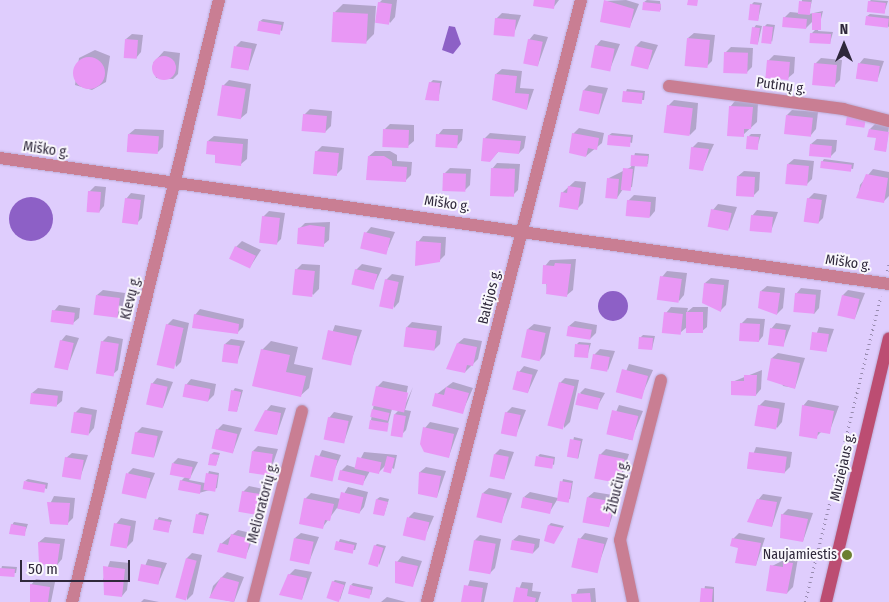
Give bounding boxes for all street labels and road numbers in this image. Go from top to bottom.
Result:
street label: Putinų g. [755,74,807,98]
street label: Miško g. [22,138,70,162]
street label: Miško g. [423,192,471,216]
street label: Miško g. [824,251,872,275]
street label: Baltijos g. [475,268,505,326]
street label: Klevų g. [117,274,145,322]
street label: Muziejaus g. [827,431,859,503]
street label: Žibučių g. [603,458,633,516]
street label: Melioratorių g. [244,461,282,545]

